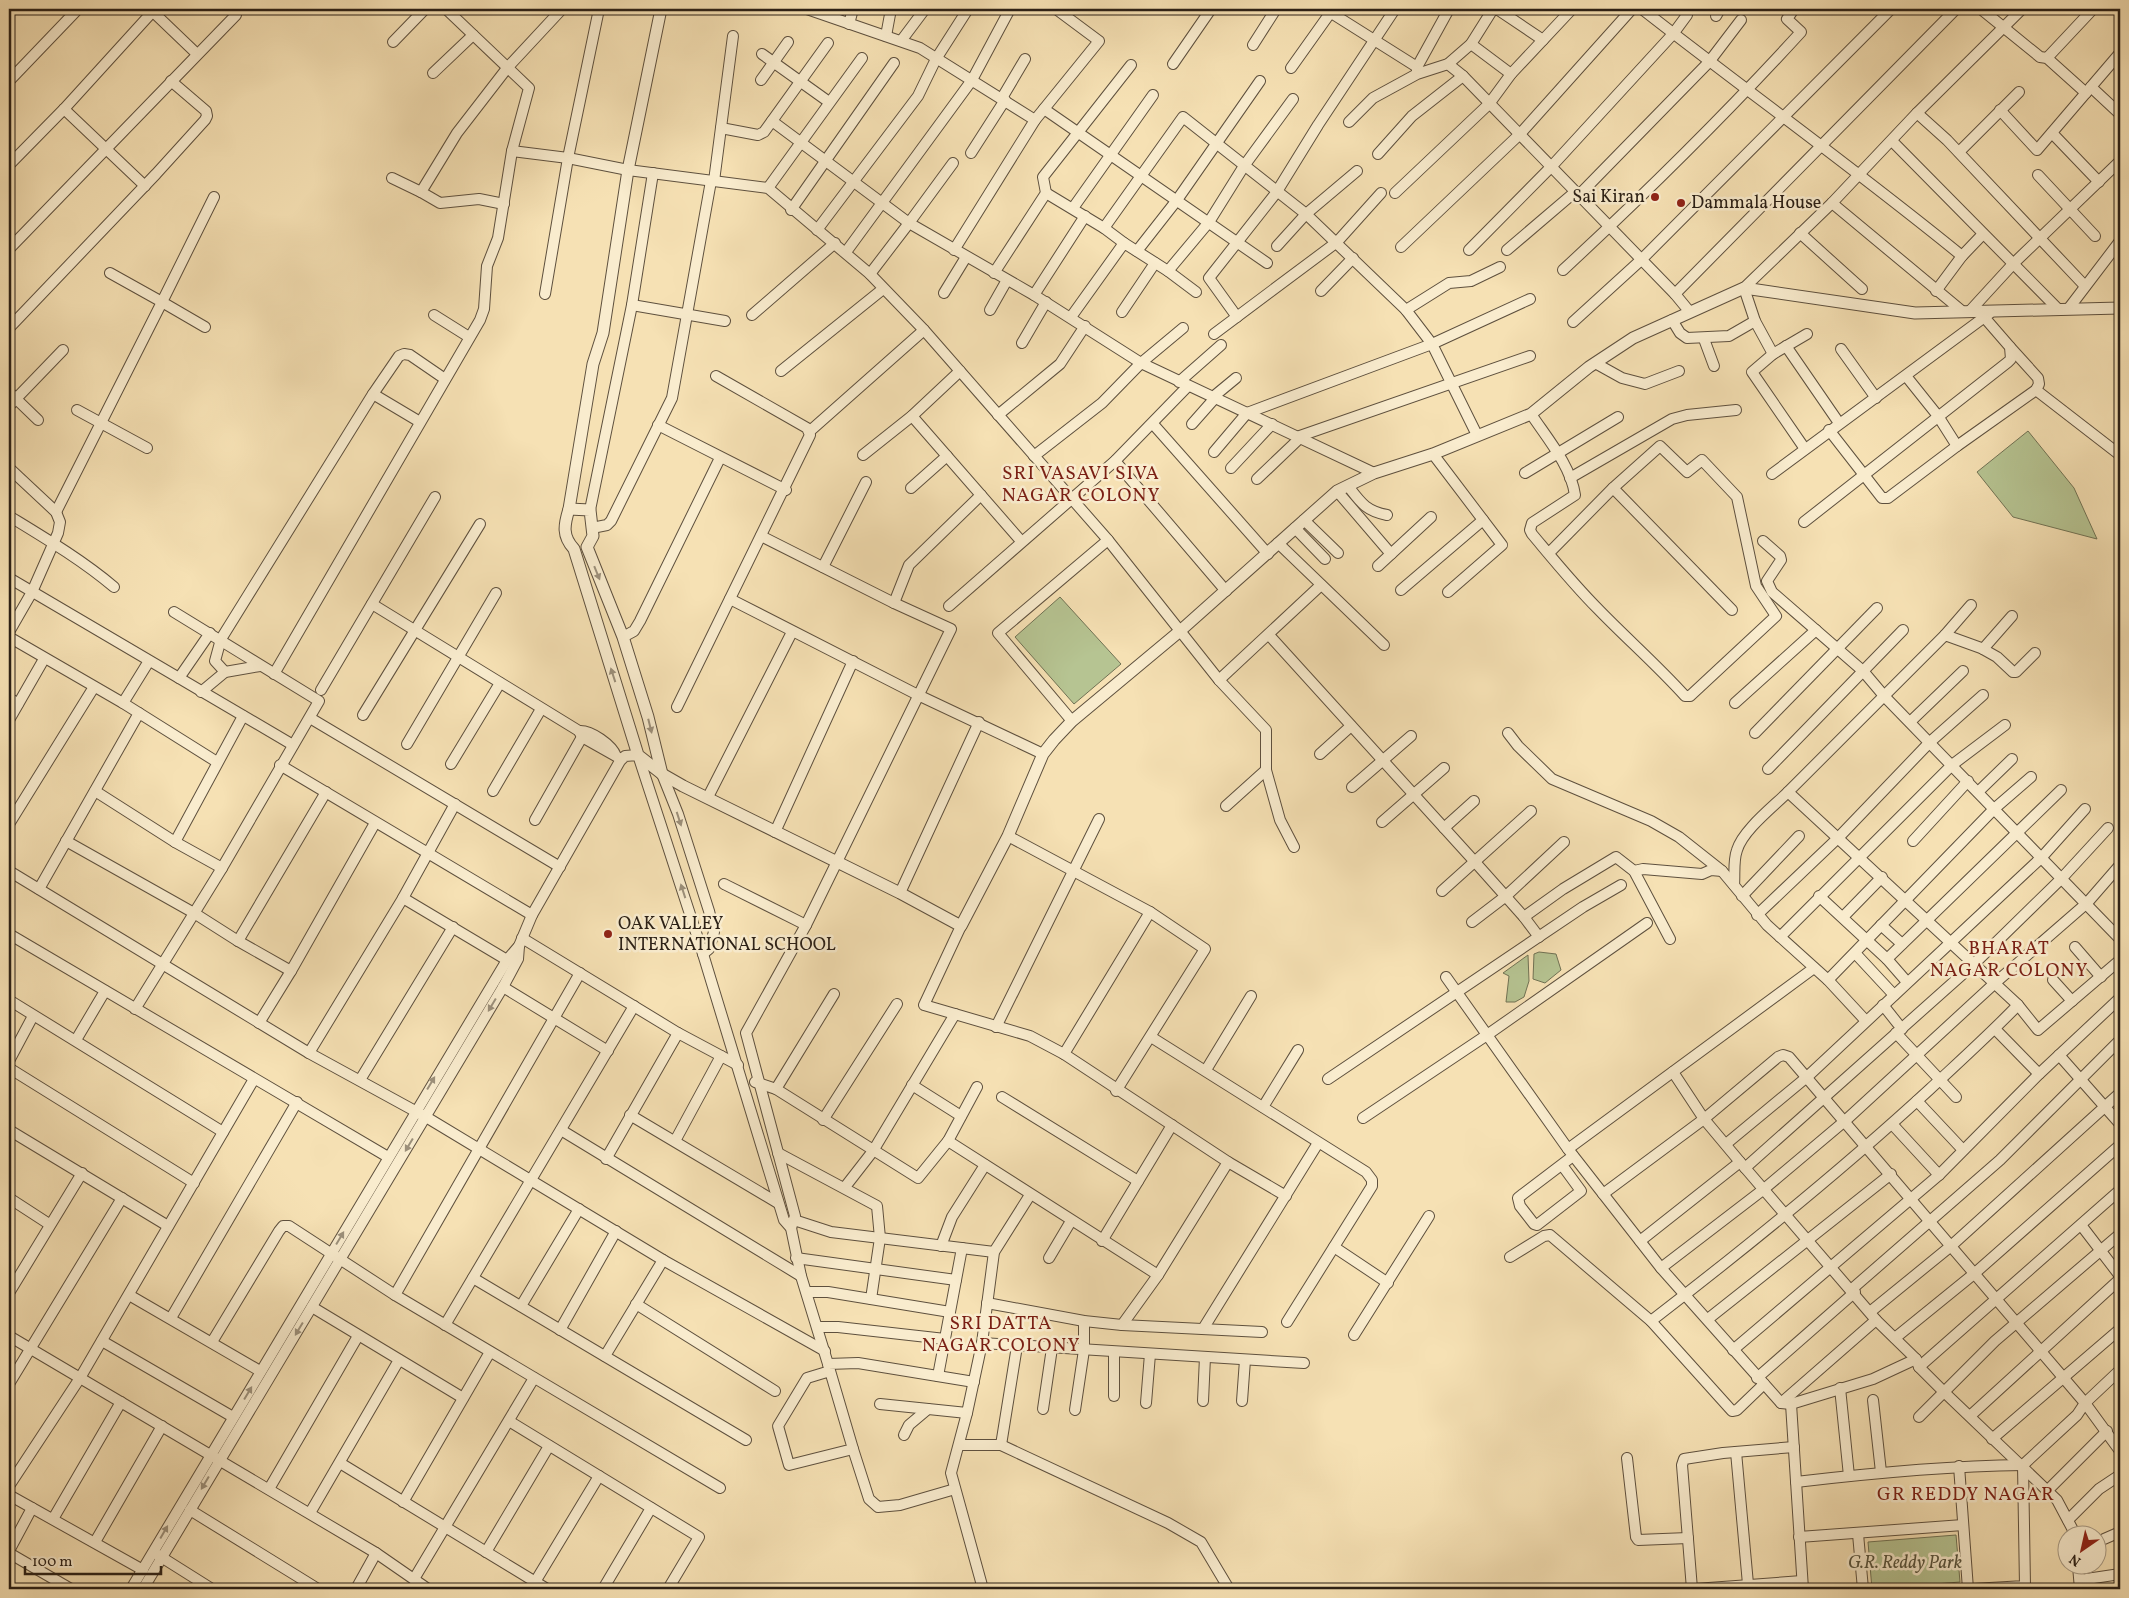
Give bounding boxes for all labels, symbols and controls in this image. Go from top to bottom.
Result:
place label: Sai Kiran [1572,185,1645,210]
marker: Sai Kiran [1649,191,1661,203]
place label: Dammala House [1691,191,1821,216]
marker: Dammala House [1675,197,1687,209]
district label: SRI VASAVI SIVA NAGAR COLONY [1002,461,1160,509]
one-way arrow [594,566,602,580]
one-way arrow [609,667,617,682]
one-way arrow [646,719,654,734]
one-way arrow [676,812,684,827]
one-way arrow [678,883,686,898]
place label: OAK VALLEY INTERNATIONAL SCHOOL [618,912,836,958]
marker: OAK VALLEY INTERNATIONAL SCHOOL [602,928,614,940]
district label: BHARAT NAGAR COLONY [1930,936,2088,984]
one-way arrow [488,999,497,1012]
one-way arrow [427,1077,436,1090]
one-way arrow [404,1138,413,1151]
one-way arrow [336,1232,345,1245]
district label: SRI DATTA NAGAR COLONY [922,1311,1080,1359]
one-way arrow [294,1323,303,1336]
one-way arrow [243,1386,252,1399]
one-way arrow [201,1477,210,1490]
district label: GR REDDY NAGAR [1877,1482,2055,1508]
one-way arrow [160,1526,169,1539]
north arrow [2056,1526,2106,1576]
scale bar [25,1543,161,1575]
text: N [2066,1549,2085,1570]
park label: G.R. Reddy Park [1848,1551,1962,1576]
text: 100 m [32,1552,72,1573]

